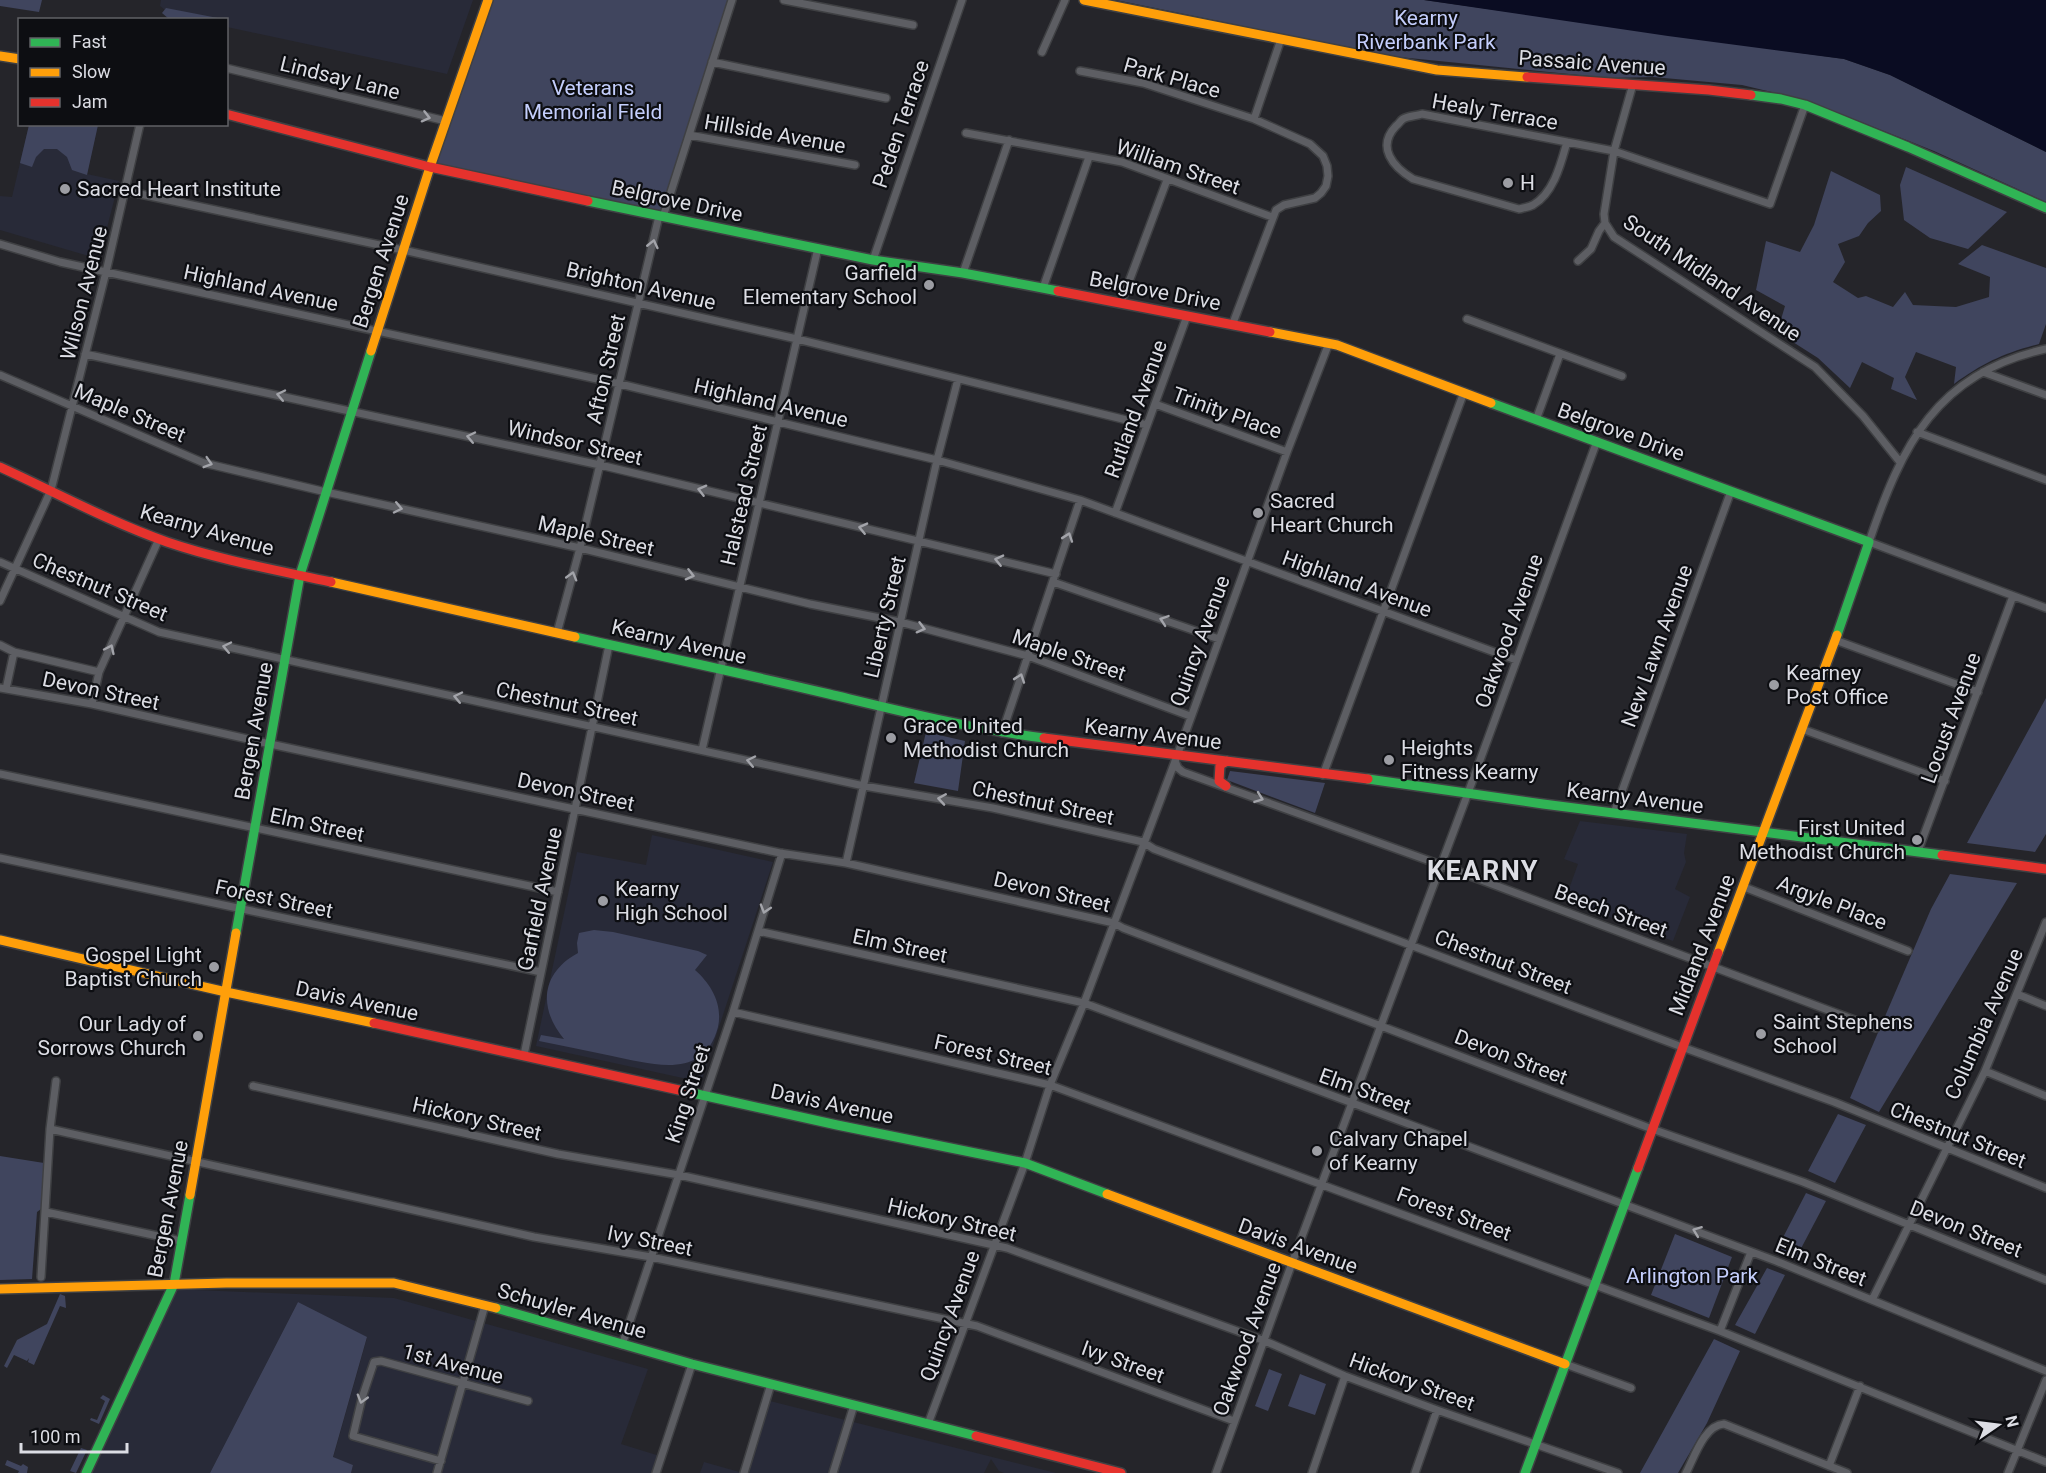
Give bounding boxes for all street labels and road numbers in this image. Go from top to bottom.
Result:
street label: Passaic Avenue [1518,46,1666,80]
street label: Lindsay Lane [278,52,402,104]
street label: Park Place [1121,53,1223,103]
street label: Peden Terrace [868,57,934,191]
street label: Healy Terrace [1430,89,1560,135]
street label: Hillside Avenue [702,110,848,158]
street label: William Street [1113,135,1243,199]
street label: Belgrove Drive [609,175,745,227]
street label: Bergen Avenue [348,191,414,331]
street label: South Midland Avenue [1619,210,1805,346]
street label: Wilson Avenue [56,224,112,362]
street label: Brighton Avenue [564,257,718,315]
street label: Highland Avenue [182,260,340,316]
street label: Belgrove Drive [1087,266,1223,316]
street label: Afton Street [582,312,630,426]
street label: Rutland Avenue [1100,337,1172,481]
street label: Highland Avenue [692,374,850,432]
street label: Maple Street [71,379,189,447]
street label: Trinity Place [1169,382,1285,444]
street label: Belgrove Drive [1554,398,1688,466]
street label: Windsor Street [505,416,645,470]
street label: Halstead Street [716,422,772,568]
street label: Kearny Avenue [137,499,277,561]
street label: Maple Street [536,511,657,561]
street label: Highland Avenue [1279,546,1435,622]
street label: Chestnut Street [29,548,171,626]
street label: Oakwood Avenue [1470,551,1548,711]
street label: Liberty Street [859,554,911,680]
street label: New Lawn Avenue [1616,562,1698,730]
street label: Quincy Avenue [1165,572,1235,710]
street label: Kearny Avenue [609,615,749,669]
street label: Maple Street [1009,624,1129,686]
street label: Locust Avenue [1916,649,1986,787]
street label: Bergen Avenue [230,660,278,802]
street label: Devon Street [40,667,162,715]
street label: Chestnut Street [494,677,640,731]
street label: Kearny Avenue [1083,714,1223,754]
street label: Devon Street [515,768,637,816]
street label: Chestnut Street [970,776,1116,830]
street label: Kearny Avenue [1565,778,1705,818]
street label: Elm Street [268,803,367,847]
street label: Garfield Avenue [513,825,567,973]
street label: Devon Street [991,867,1113,917]
street label: Midland Avenue [1664,871,1740,1019]
street label: Argyle Place [1774,871,1890,935]
street label: Forest Street [213,875,335,923]
street label: Beech Street [1551,879,1671,943]
street label: Elm Street [851,924,950,968]
street label: Chestnut Street [1431,925,1575,999]
street label: Columbia Avenue [1940,945,2028,1103]
street label: Davis Avenue [293,976,421,1026]
street label: Devon Street [1451,1024,1571,1090]
street label: Forest Street [932,1030,1054,1080]
street label: King Street [661,1042,715,1146]
street label: Elm Street [1316,1063,1414,1119]
street label: Davis Avenue [768,1079,896,1129]
street label: Hickory Street [410,1093,544,1146]
street label: Chestnut Street [1886,1097,2030,1173]
street label: Bergen Avenue [143,1138,193,1280]
street label: Forest Street [1394,1182,1514,1246]
street label: Hickory Street [885,1194,1019,1247]
street label: Devon Street [1906,1196,2026,1262]
street label: Davis Avenue [1235,1213,1361,1279]
street label: Ivy Street [605,1221,695,1261]
street label: Elm Street [1772,1233,1870,1291]
street label: Quincy Avenue [915,1247,985,1385]
street label: Oakwood Avenue [1208,1259,1286,1419]
street label: Schuyler Avenue [495,1278,649,1344]
street label: Ivy Street [1078,1336,1168,1388]
street label: 1st Avenue [400,1339,506,1389]
street label: Hickory Street [1346,1348,1478,1416]

